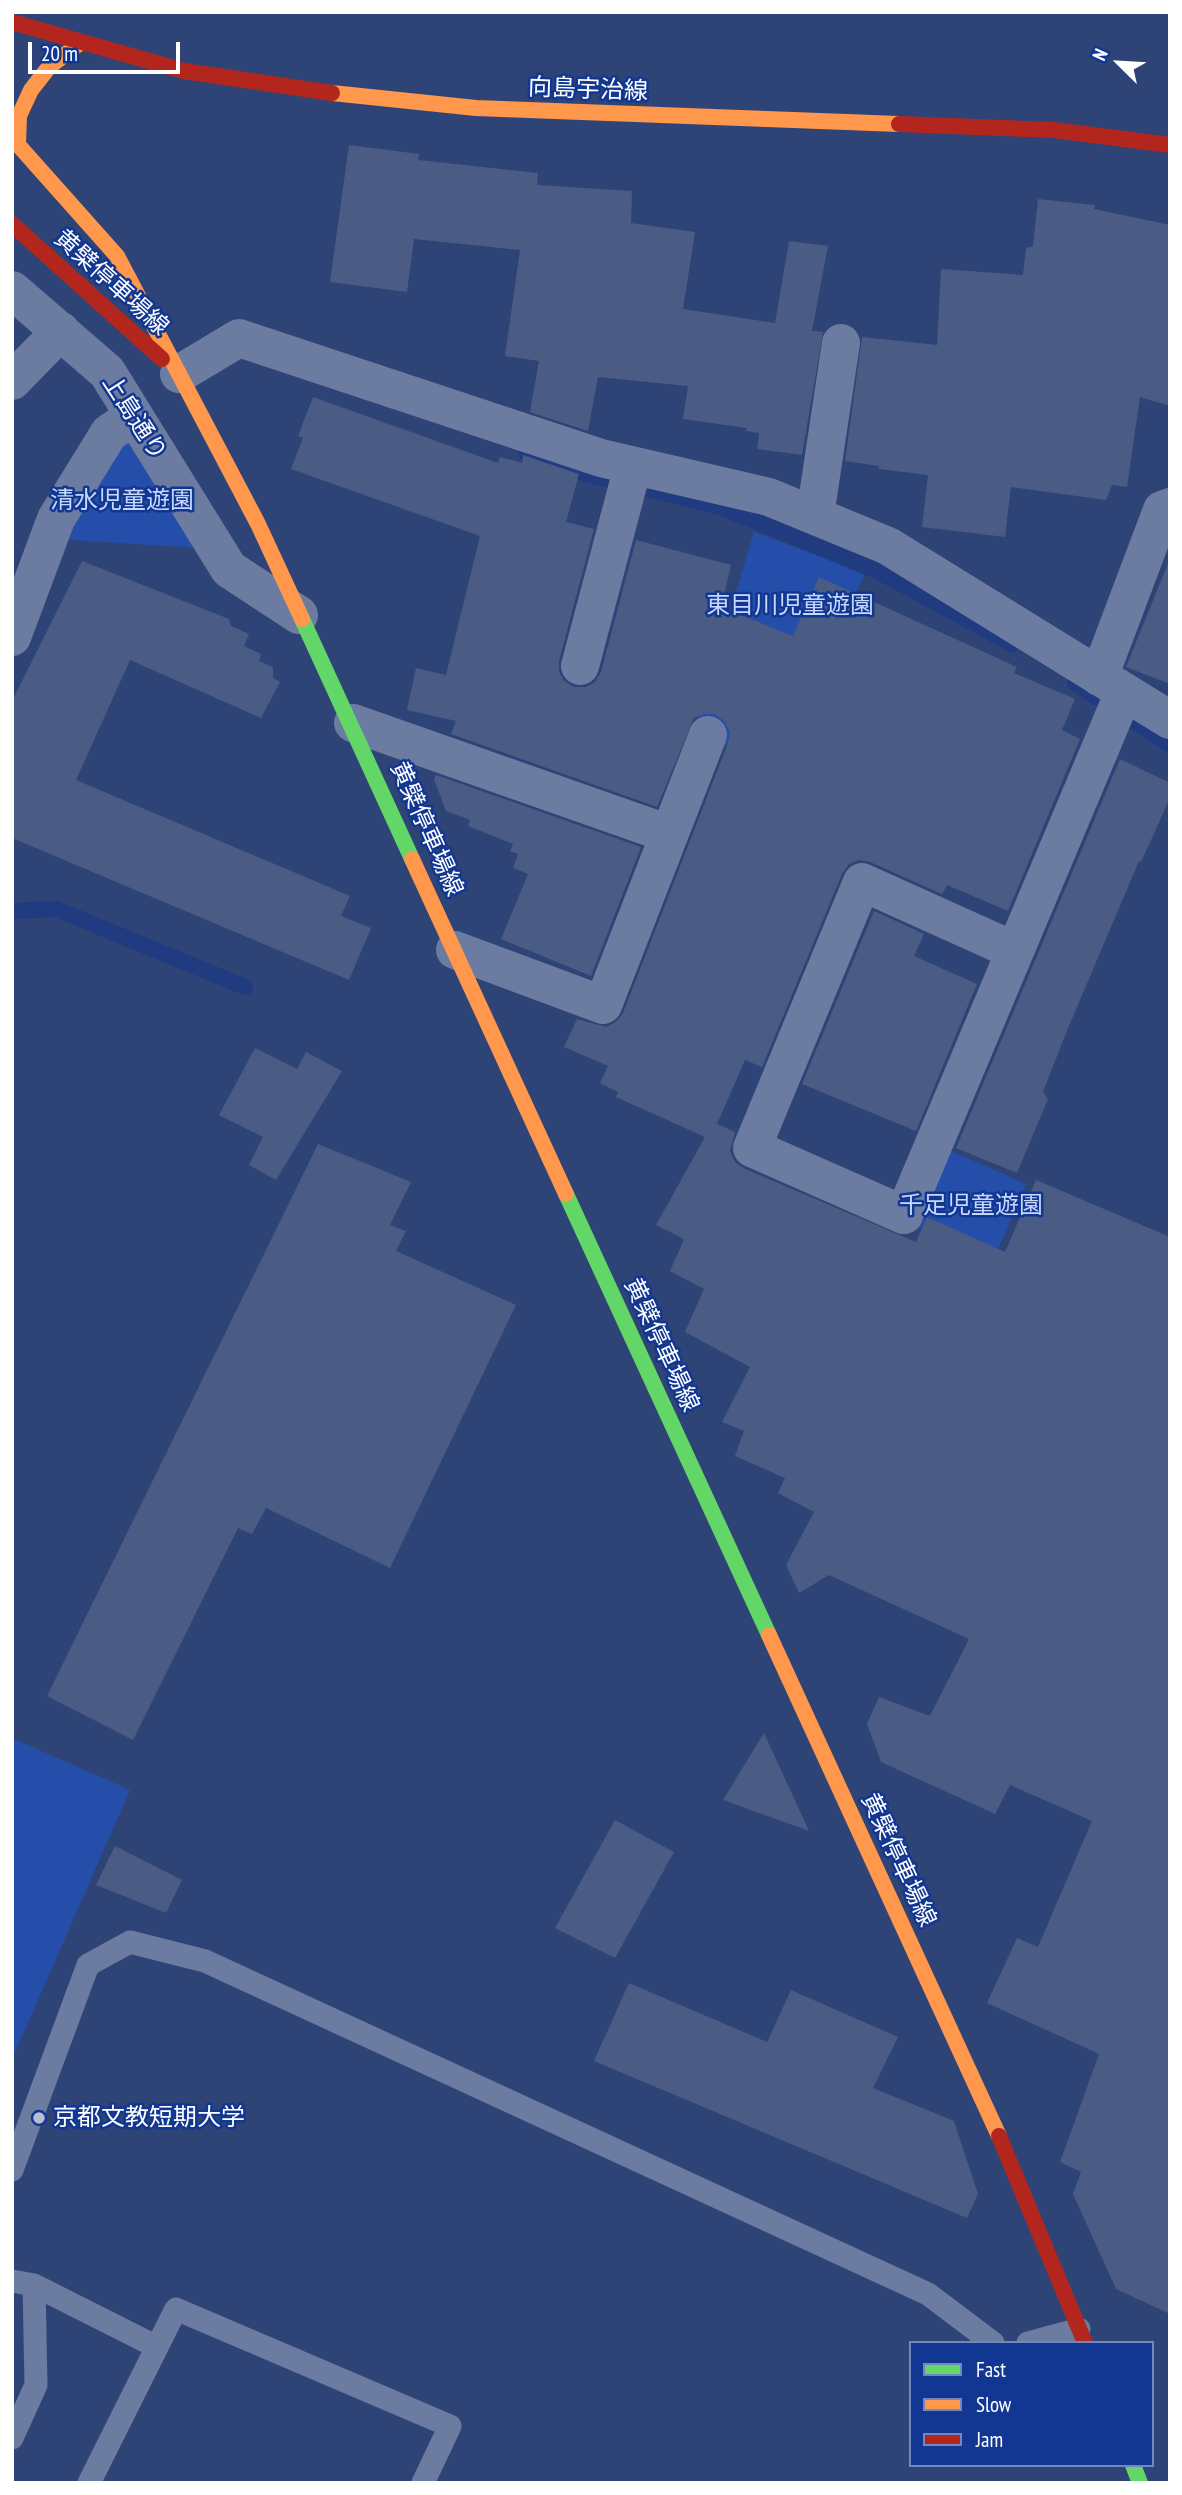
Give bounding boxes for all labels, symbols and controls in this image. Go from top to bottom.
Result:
scale bar [32,28,184,72]
north arrow [1084,28,1154,98]
text: 20 m [41,40,78,67]
text: N [1087,45,1113,64]
street label: 向島宇治線 [528,74,648,106]
street label: 黄檗停車場線 [48,224,174,342]
street label: 上島通り [96,370,172,466]
park label: 清水児童遊園 [50,487,194,515]
park label: 東目川児童遊園 [706,592,874,620]
street label: 黄檗停車場線 [384,757,468,901]
park label: 千足児童遊園 [899,1192,1043,1220]
street label: 黄檗停車場線 [618,1274,704,1416]
street label: 黄檗停車場線 [855,1789,941,1931]
place label: 京都文教短期大学 [53,2104,245,2132]
marker: 京都文教短期大学 [31,2110,47,2126]
legend [909,2341,1154,2467]
text: Fast [976,2356,1006,2383]
text: Slow [976,2391,1011,2418]
text: Jam [976,2426,1003,2453]

